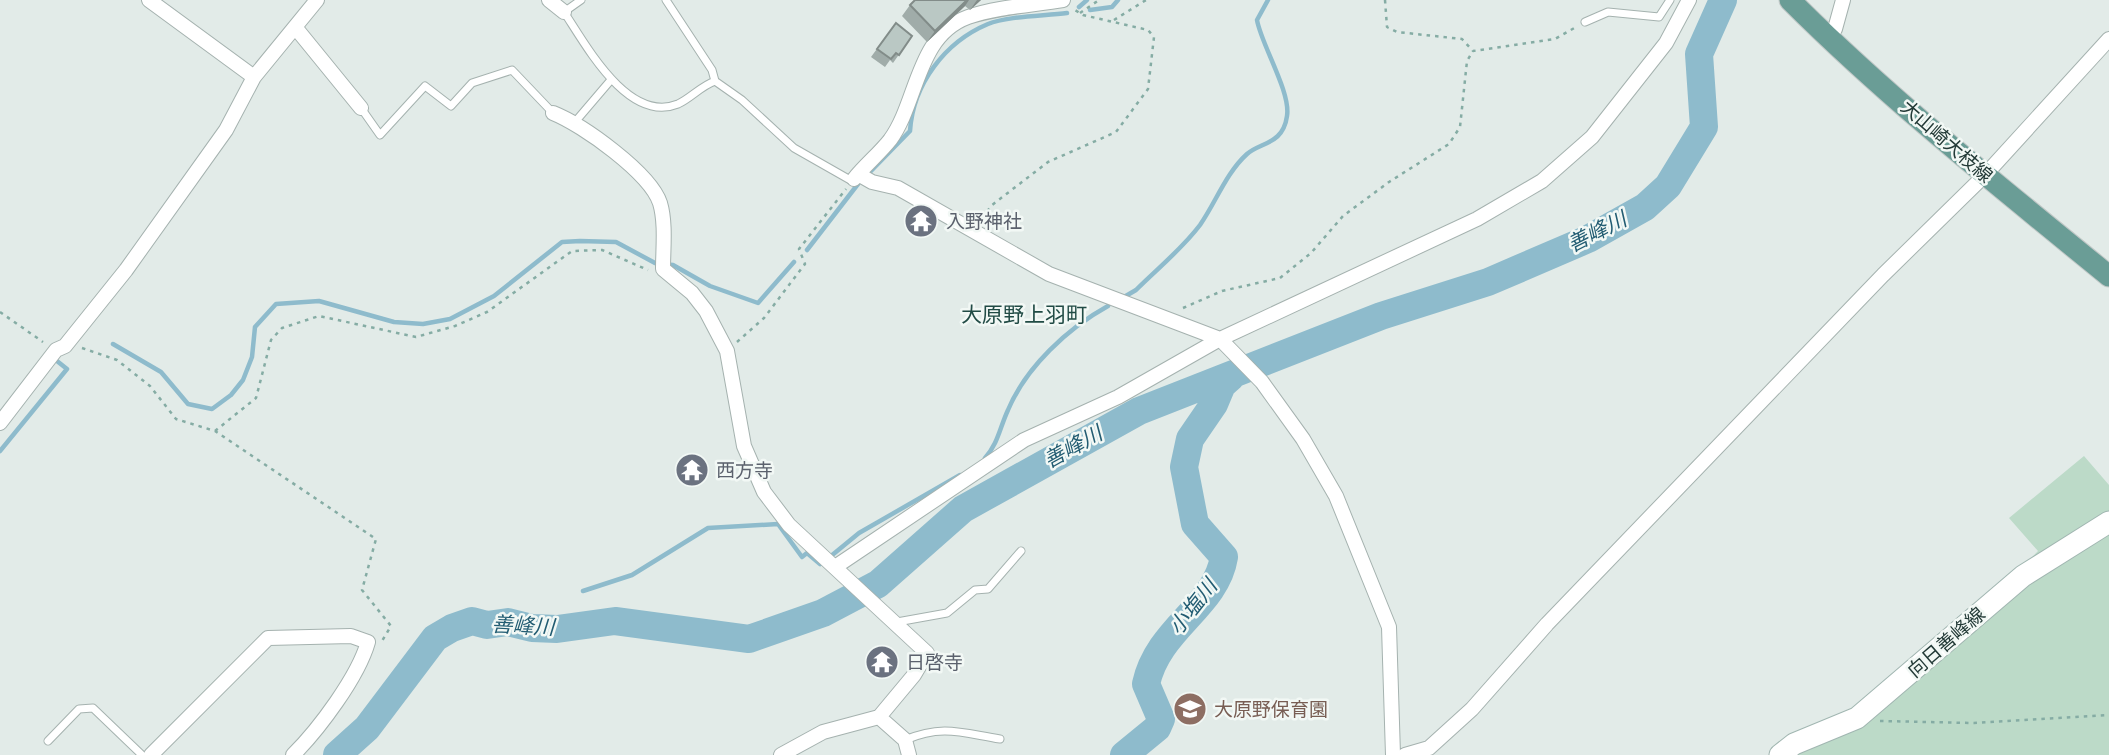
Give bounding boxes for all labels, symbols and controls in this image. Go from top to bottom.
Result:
street label: 大山崎大枝線 [1896,95,1997,187]
temple icon: 入野神社 [902,202,940,240]
water label: 善峰川 [1563,205,1632,257]
place label: 入野神社 [946,210,1022,233]
district label: 大原野上羽町 [961,302,1087,327]
water label: 善峰川 [1039,419,1108,473]
temple icon: 西方寺 [673,451,711,489]
place label: 西方寺 [716,459,773,482]
water label: 小塩川 [1163,573,1223,639]
street label: 向日善峰線 [1903,603,1990,682]
water label: 善峰川 [491,611,557,640]
temple icon: 日啓寺 [863,643,901,681]
place label: 日啓寺 [906,651,963,674]
school or university icon: 大原野保育園 [1171,690,1209,728]
place label: 大原野保育園 [1214,698,1328,721]

